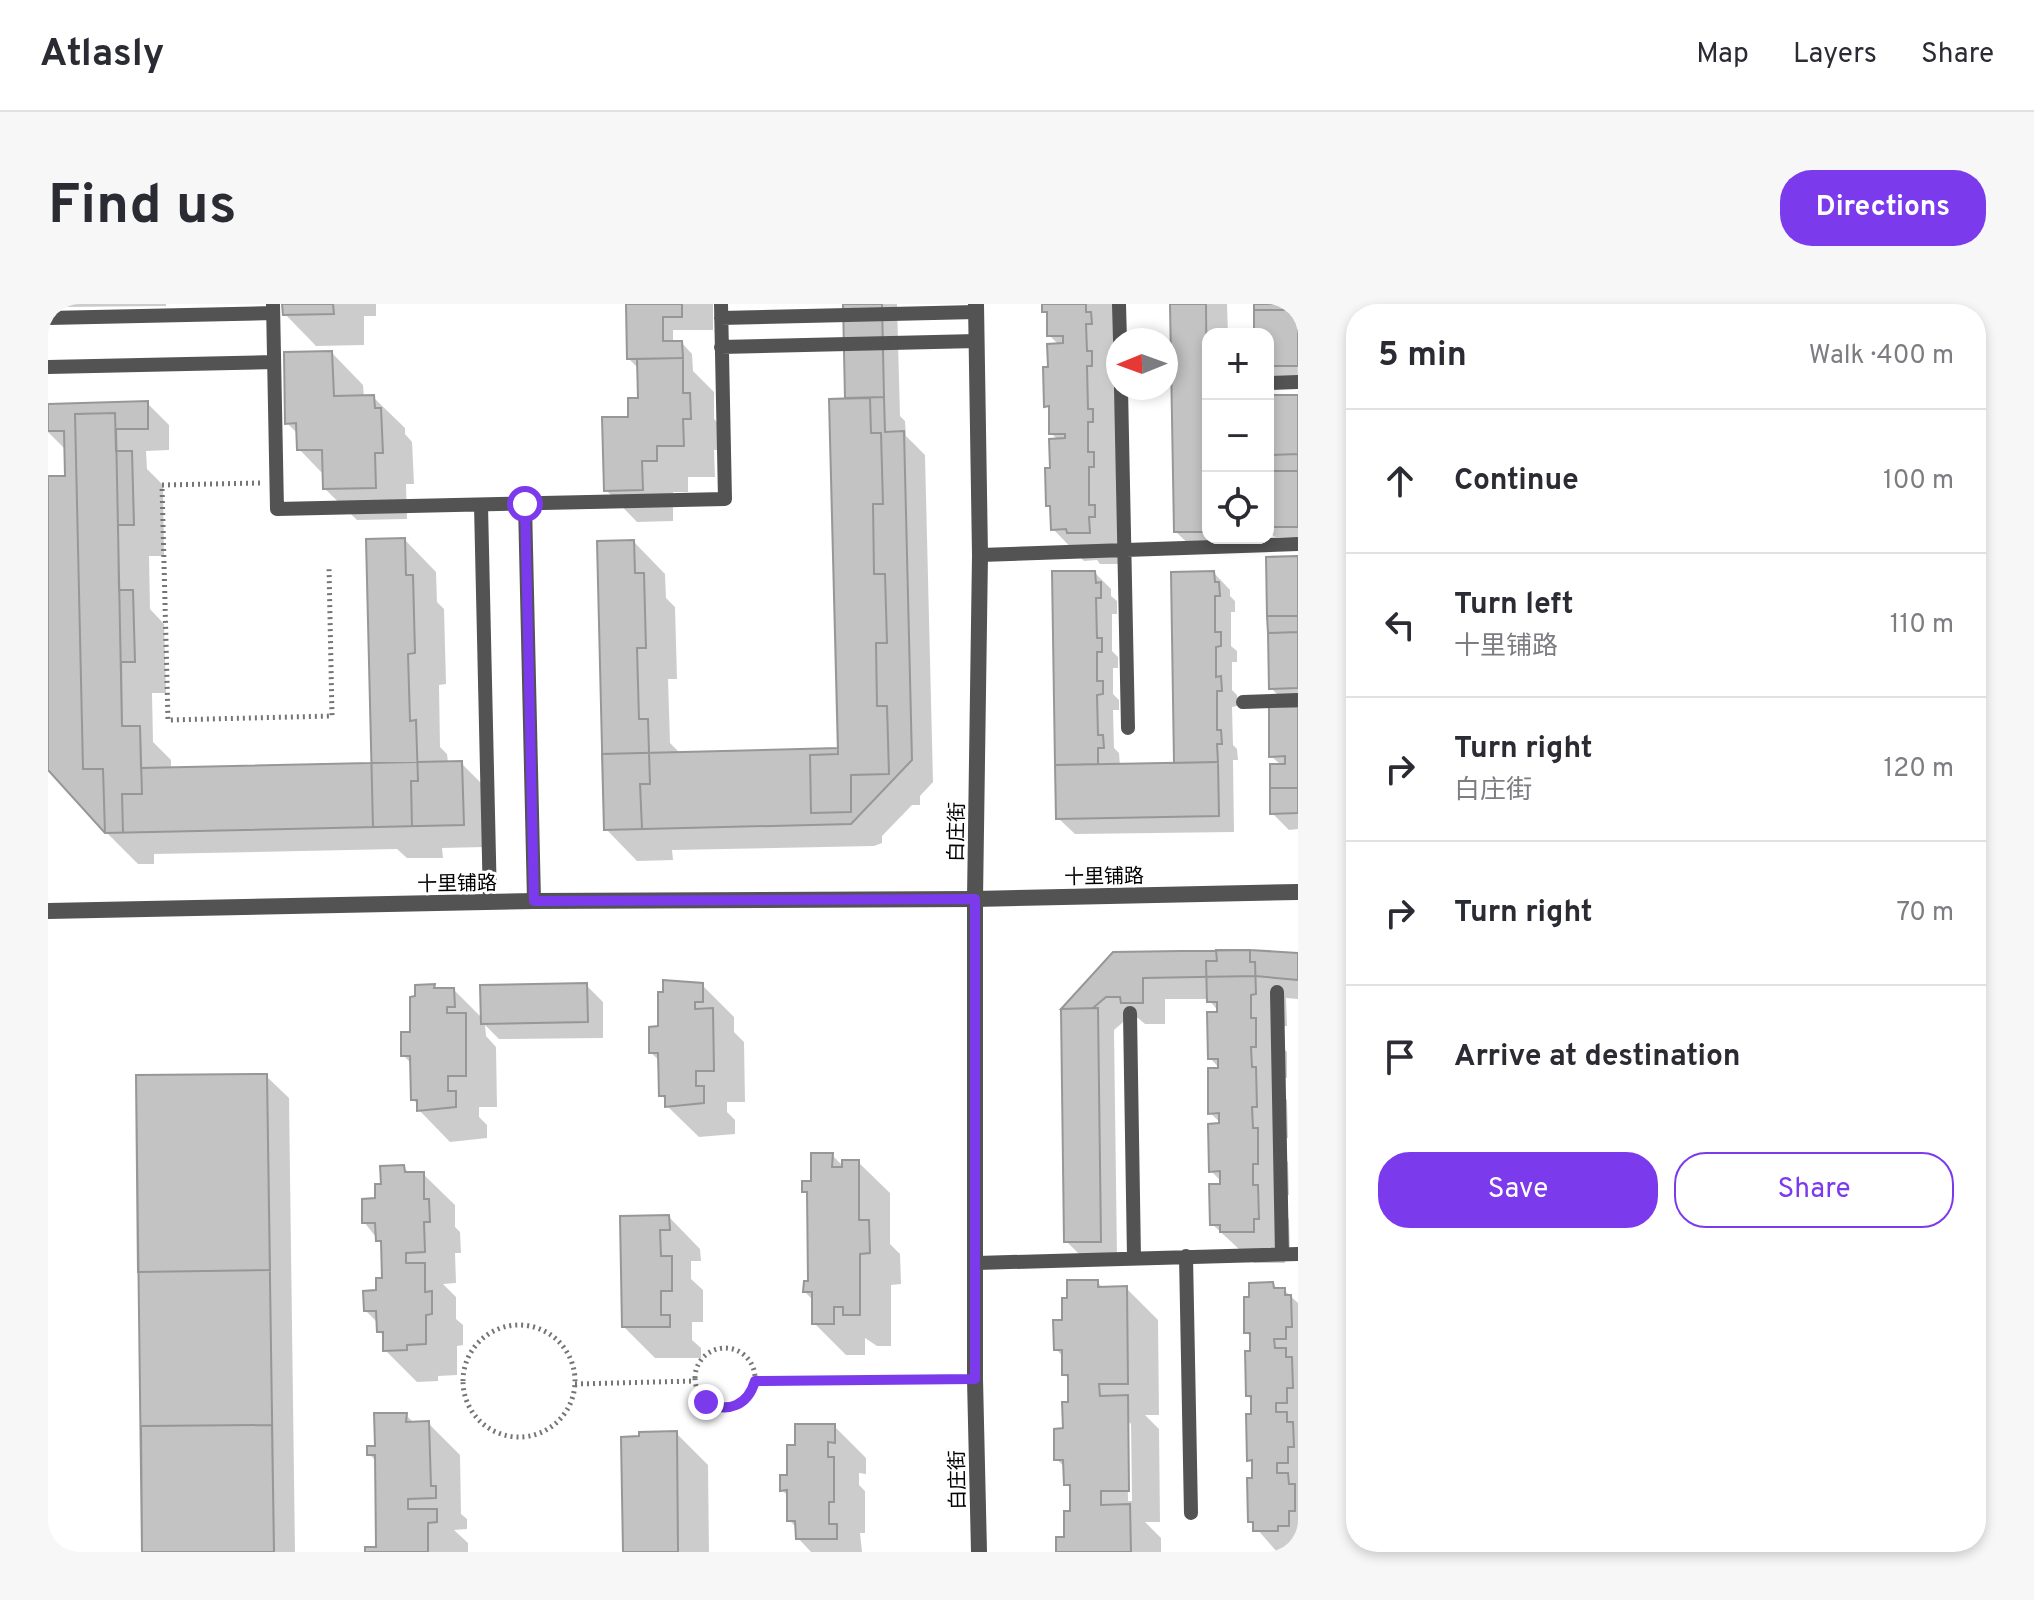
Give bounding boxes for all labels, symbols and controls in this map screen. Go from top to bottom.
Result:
text: Atlasly [40,31,164,80]
text: Map [1696,37,1749,73]
text: Layers [1793,37,1877,73]
text: Share [1921,37,1994,73]
button: Directions [1780,170,1986,246]
text: Find us [48,173,237,243]
north arrow [1106,328,1178,400]
map controls [1202,328,1274,544]
button: + [1202,328,1274,400]
text: 5 min [1378,335,1467,378]
text: Walk · 400 m [1809,340,1954,373]
button: − [1202,400,1274,472]
icon: ahead [1378,459,1422,503]
text: Continue [1454,463,1579,500]
text: 100 m [1883,465,1954,498]
button: locate [1202,472,1274,544]
route start [507,486,543,522]
text: Turn left [1454,587,1574,624]
icon: left [1378,603,1422,647]
text: 110 m [1890,609,1954,642]
text: 十里铺路 [1454,631,1558,664]
text: Turn right [1454,731,1592,768]
icon: right [1378,747,1422,791]
text: 120 m [1884,753,1954,786]
text: 白庄街 [1454,775,1532,808]
street label: 白庄街 [944,802,972,862]
street label: 十里铺路 [1064,864,1144,892]
street label: 十里铺路 [417,871,497,899]
icon: right [1378,891,1422,935]
text: Turn right [1454,895,1592,932]
text: 70 m [1896,897,1954,930]
icon: arrive [1378,1035,1422,1079]
text: Arrive at destination [1454,1039,1740,1076]
button: Save [1378,1152,1658,1228]
button: Share [1674,1152,1954,1228]
route end [688,1384,724,1420]
street label: 白庄街 [945,1450,973,1510]

